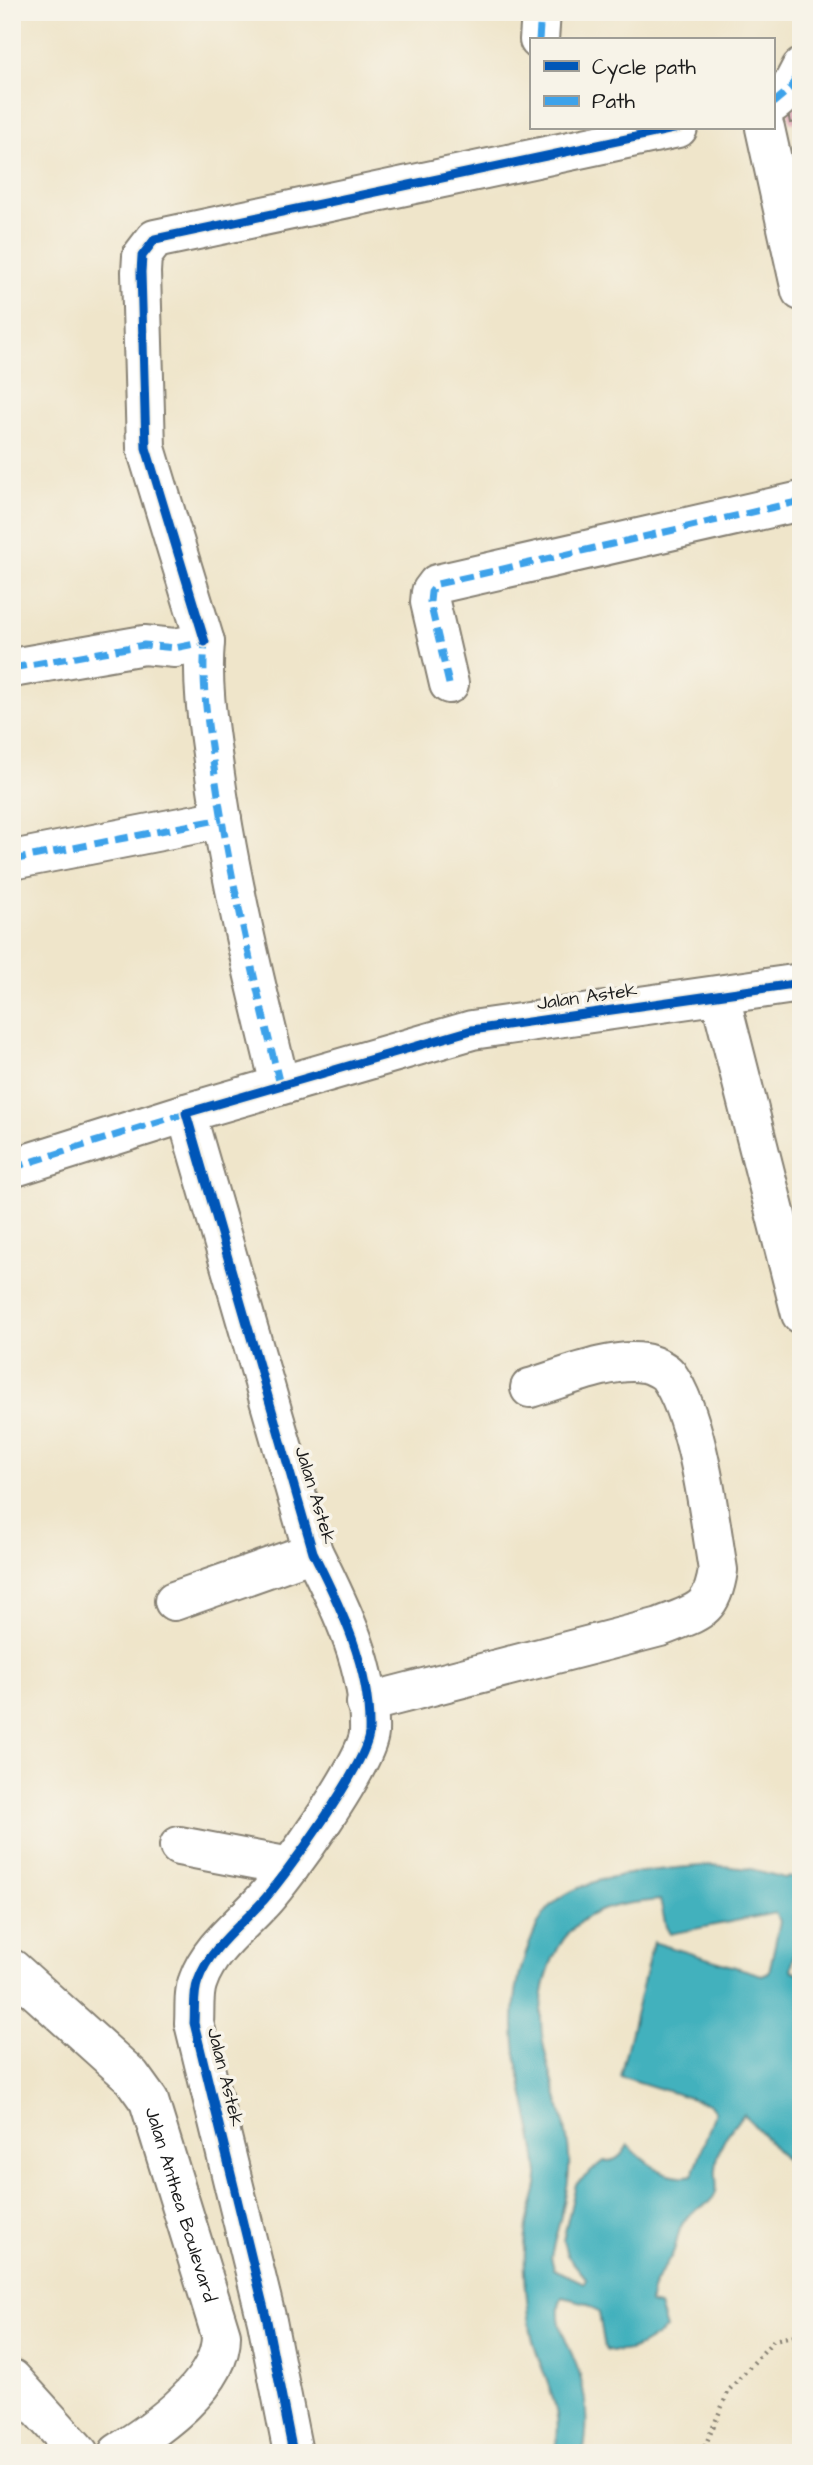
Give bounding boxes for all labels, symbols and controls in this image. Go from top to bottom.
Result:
legend [530,38,774,130]
text: Cycle path [592,53,697,84]
text: Path [592,87,636,116]
street label: Jalan Astek [535,977,639,1017]
street label: Jalan Astek [287,1443,343,1547]
street label: Jalan Astek [200,2025,250,2129]
street label: Jalan Anthea Boulevard [138,2104,224,2305]

